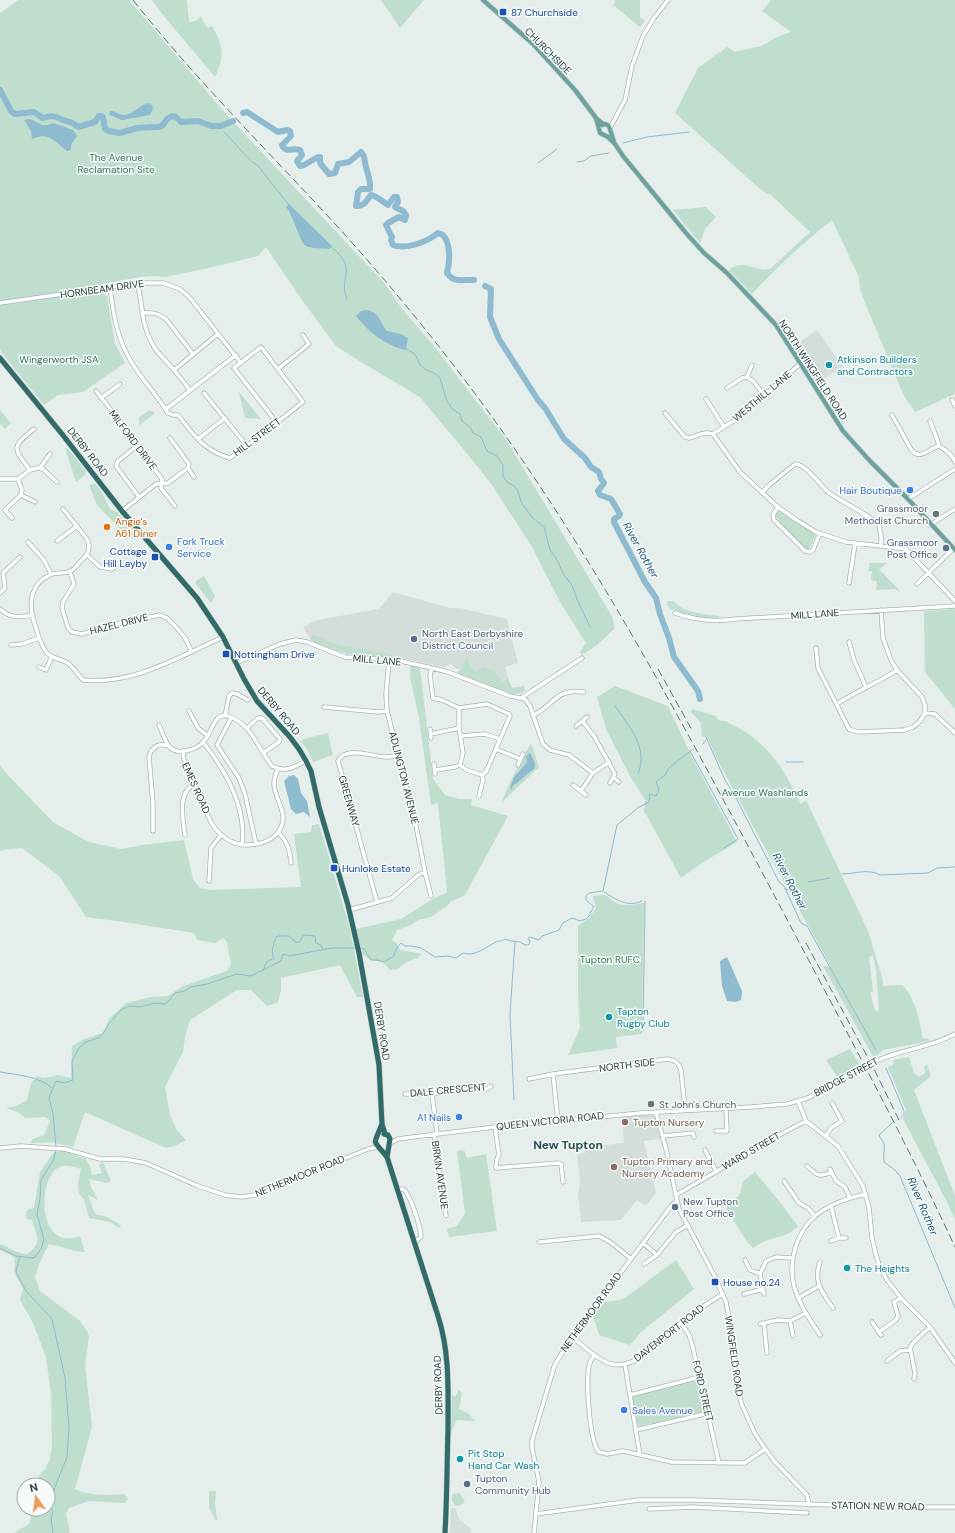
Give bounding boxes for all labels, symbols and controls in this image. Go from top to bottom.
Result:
place label: 87 Churchside [511,6,578,19]
marker: 87 Churchside [498,7,508,17]
street label: CHURCHSIDE [522,25,574,77]
park label: The Avenue Reclamation Site [77,151,155,176]
street label: HORNBEAM DRIVE [59,277,145,301]
street label: NORTH WINGFIELD ROAD [776,317,850,423]
park label: Wingerworth JSA [19,353,99,366]
place label: Atkinson Builders and Contractors [837,353,917,378]
marker: Atkinson Builders and Contractors [824,360,834,370]
street label: WESTHILL LANE [730,367,795,425]
street label: MILFORD DRIVE [106,407,160,473]
street label: HILL STREET [231,415,284,459]
street label: DERBY ROAD [65,425,111,479]
place label: Hair Boutique [839,484,902,497]
marker: Hair Boutique [905,485,915,495]
place label: Grassmoor Methodist Church [845,502,928,527]
marker: Grassmoor Methodist Church [931,509,941,519]
place label: Angie's A61 Diner [115,515,158,540]
water label: River Rother [620,519,663,581]
marker: Angie's A61 Diner [102,522,112,532]
place label: Fork Truck Service [177,535,225,560]
place label: Grassmoor Post Office [887,536,938,561]
marker: Fork Truck Service [164,542,174,552]
marker: Grassmoor Post Office [941,543,951,553]
place label: Cottage Hill Layby [103,545,147,570]
marker: Cottage Hill Layby [150,552,160,562]
street label: MILL LANE [790,606,840,622]
street label: HAZEL DRIVE [88,610,150,638]
place label: North East Derbyshire District Council [422,627,523,652]
marker: North East Derbyshire District Council [409,634,419,644]
place label: Nottingham Drive [234,648,315,661]
marker: Nottingham Drive [221,649,231,659]
street label: MILL LANE [352,651,402,669]
street label: DERBY ROAD [255,684,303,738]
street label: ADLINGTON AVENUE [386,730,422,826]
street label: EMES ROAD [179,760,213,816]
street label: GREENWAY [336,774,363,828]
park label: Avenue Washlands [722,786,808,799]
water label: River Rother [770,850,811,913]
place label: Hunloke Estate [342,862,411,875]
marker: Hunloke Estate [329,863,339,873]
park label: Tupton RUFC [580,953,640,966]
street label: DERBY ROAD [371,1001,393,1061]
place label: Tapton Rugby Club [617,1005,670,1030]
marker: Tapton Rugby Club [604,1012,614,1022]
street label: BRIDGE STREET [812,1054,881,1099]
street label: NORTH SIDE [598,1055,656,1075]
street label: DALE CRESCENT [409,1080,487,1100]
place label: St John's Church [659,1098,736,1111]
marker: St John's Church [646,1099,656,1109]
street label: QUEEN VICTORIA ROAD [495,1109,605,1133]
place label: A1 Nails [417,1111,451,1124]
marker: A1 Nails [454,1112,464,1122]
place label: Tupton Nursery [633,1116,705,1129]
marker: Tupton Nursery [620,1117,630,1127]
street label: WARD STREET [720,1129,783,1173]
district label: New Tupton [533,1137,603,1153]
street label: BIRKIN AVENUE [429,1140,451,1211]
street label: NETHERMOOR ROAD [253,1152,347,1200]
place label: Tupton Primary and Nursery Academy [622,1155,713,1180]
marker: Tupton Primary and Nursery Academy [609,1162,619,1172]
water label: River Rother [904,1175,942,1238]
place label: New Tupton Post Office [683,1195,738,1220]
marker: New Tupton Post Office [670,1202,680,1212]
place label: The Heights [855,1262,910,1275]
marker: The Heights [842,1263,852,1273]
street label: NETHERMOOR ROAD [558,1269,624,1355]
place label: House no.24 [723,1276,780,1289]
marker: House no.24 [710,1277,720,1287]
street label: DAVENPORT ROAD [631,1301,707,1365]
street label: WINGFIELD ROAD [722,1315,746,1397]
street label: DERBY ROAD [430,1355,446,1415]
street label: FORD STREET [690,1359,716,1423]
place label: Sales Avenue [632,1404,693,1417]
marker: Sales Avenue [619,1405,629,1415]
place label: Pit Stop Hand Car Wash [468,1447,540,1472]
marker: Pit Stop Hand Car Wash [455,1454,465,1464]
place label: Tupton Community Hub [475,1472,551,1497]
north arrow [16,1477,56,1517]
marker: Tupton Community Hub [462,1479,472,1489]
text: N [28,1480,39,1495]
street label: STATION NEW ROAD [831,1499,925,1513]

